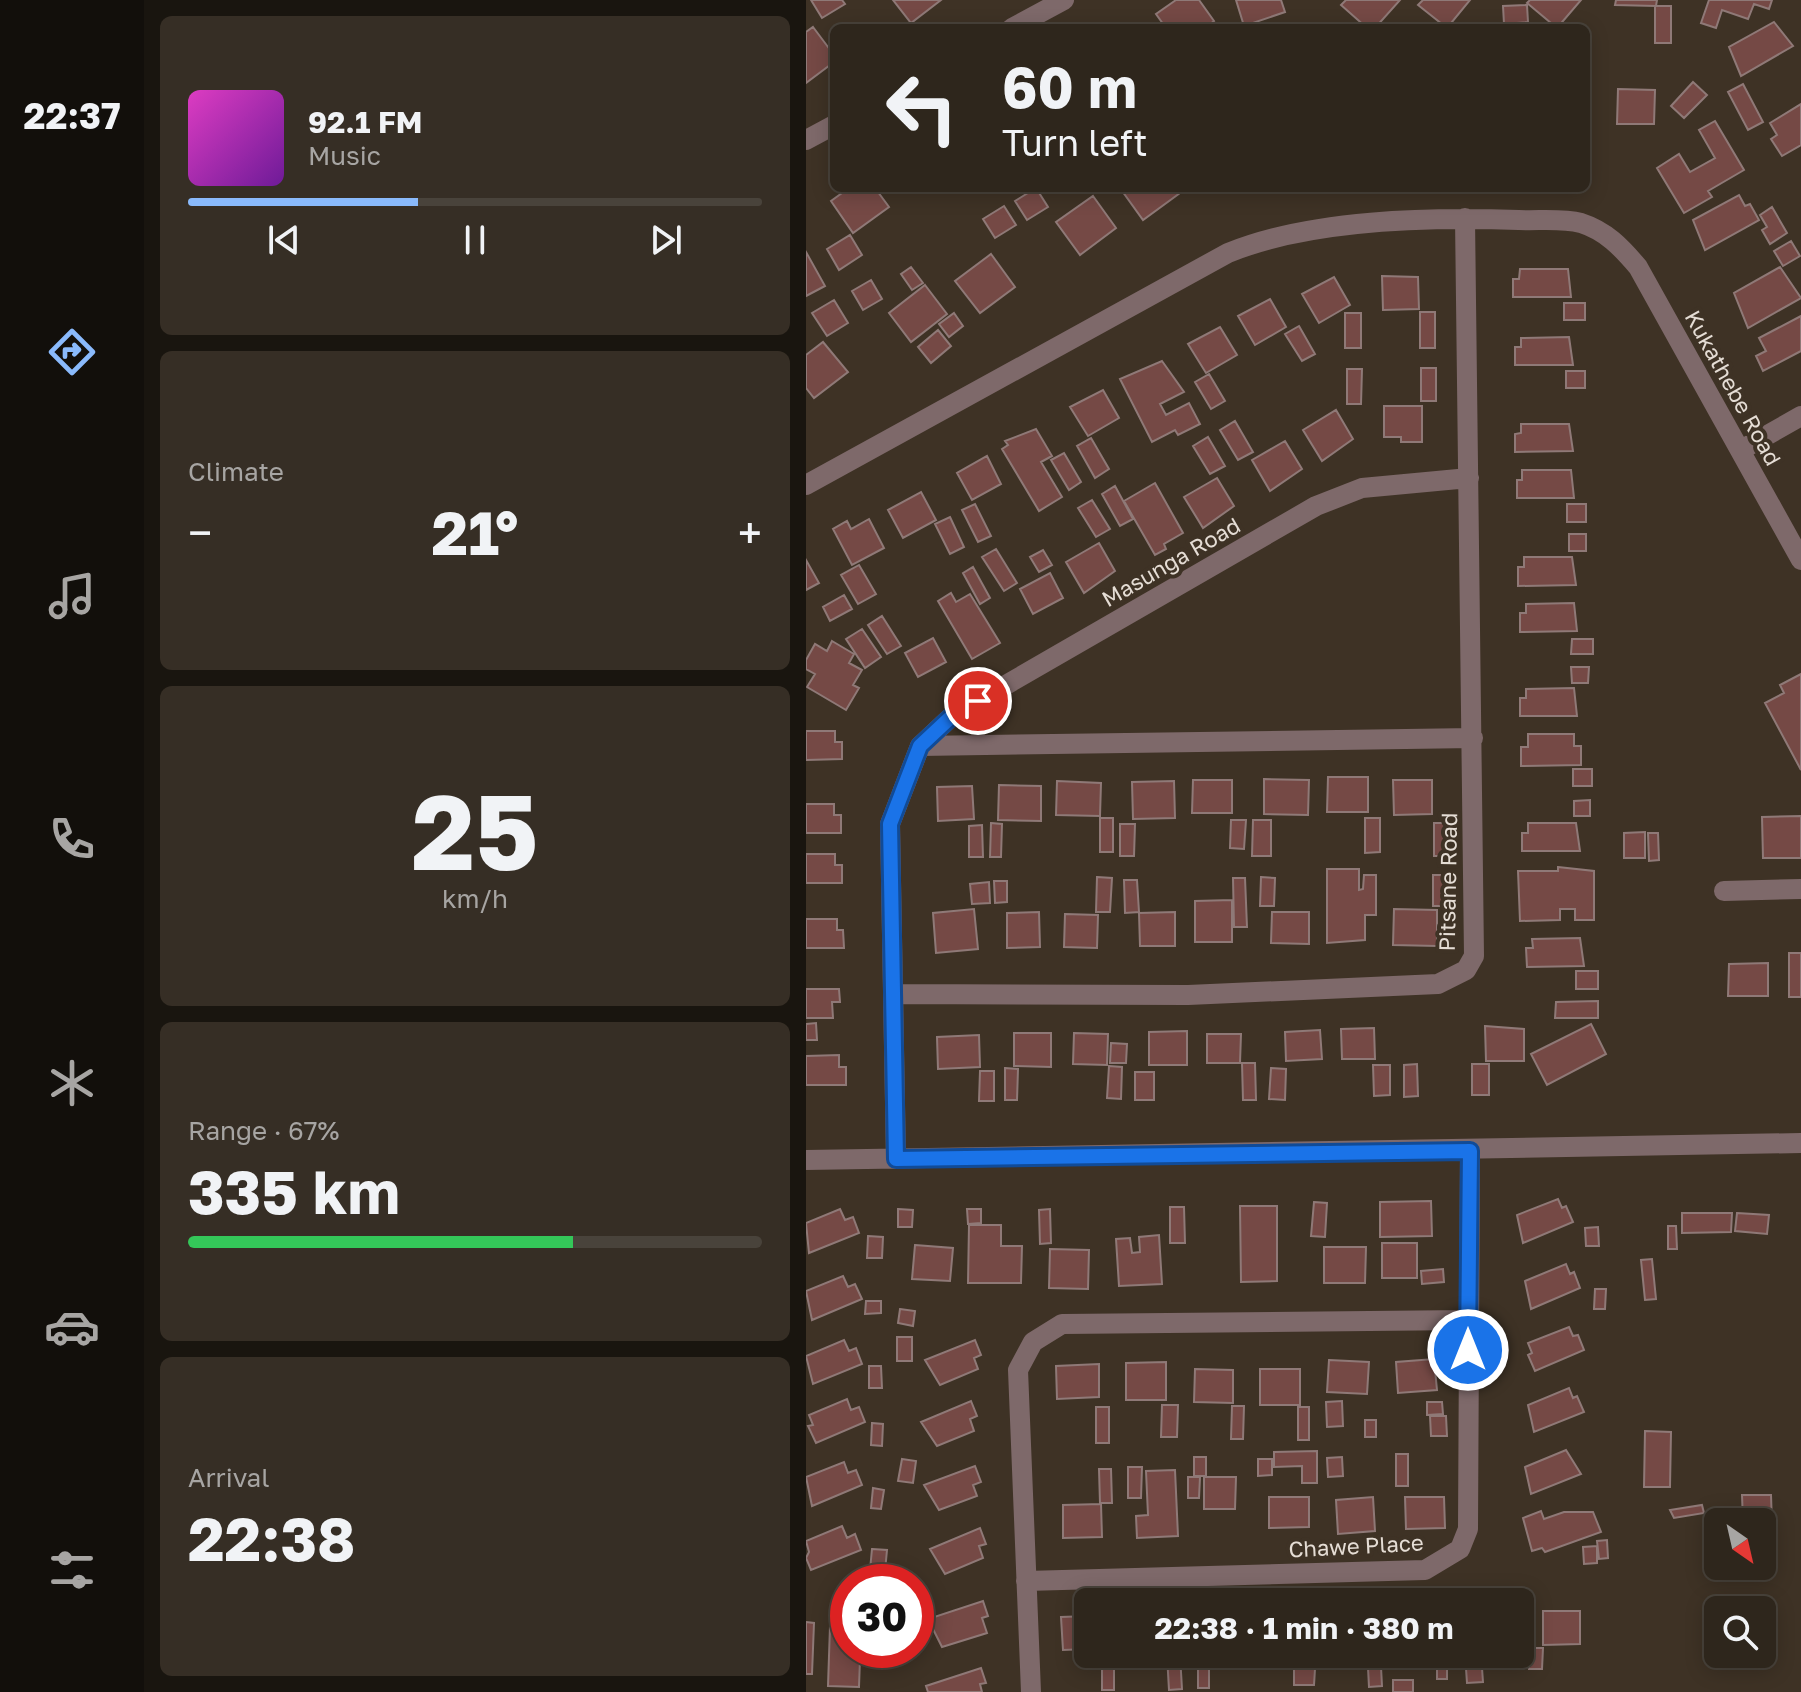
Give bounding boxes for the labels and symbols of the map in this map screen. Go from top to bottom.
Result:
street label: Kukathebe Road [1680,305,1787,470]
street label: Masunga Road [1097,511,1245,612]
pin [944,667,1012,735]
street label: Pitsane Road [1433,812,1462,952]
position arrow [1426,1308,1510,1392]
north arrow [1704,1508,1776,1580]
street label: Chawe Place [1288,1528,1424,1563]
speed limit sign: 30 [830,1564,934,1668]

